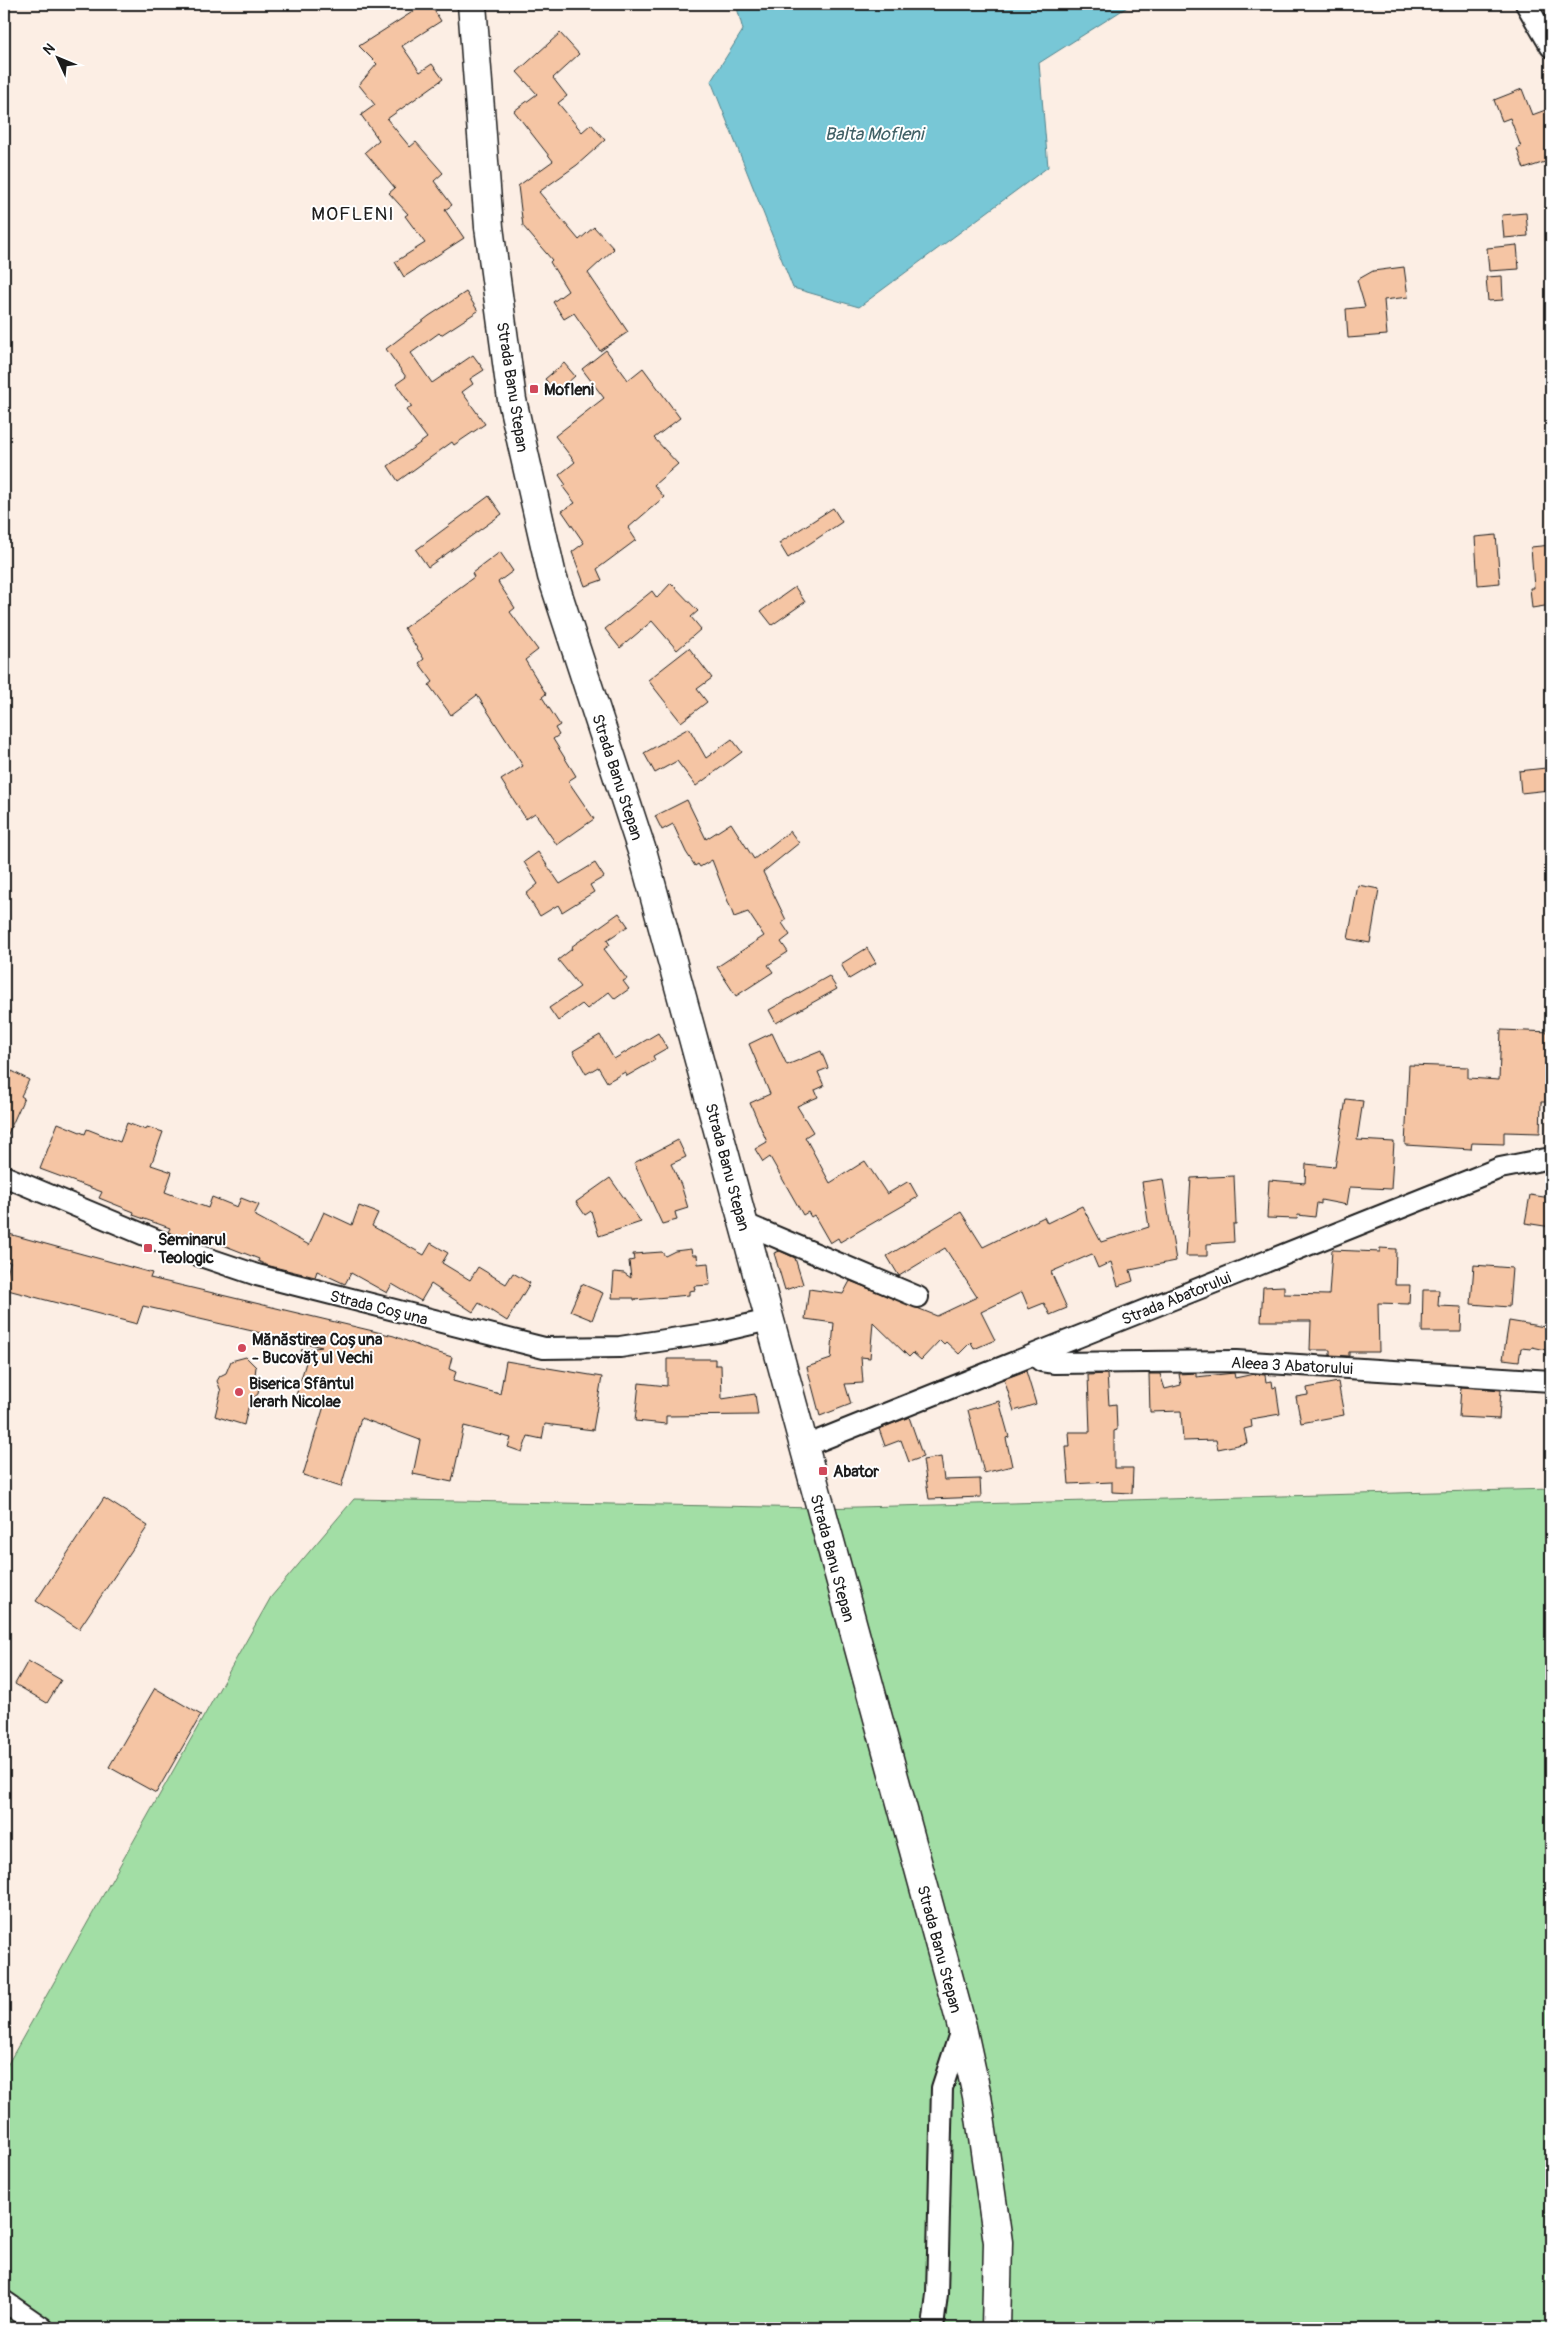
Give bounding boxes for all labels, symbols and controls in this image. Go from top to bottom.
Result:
north arrow [32,32,82,82]
text: N [40,40,58,59]
water label: Balta Mofleni [825,123,926,146]
district label: MOFLENI [311,202,395,226]
street label: Strada Banu Stepan [492,321,532,454]
place label: Mofleni [544,380,594,400]
marker: Mofleni [528,383,540,395]
street label: Strada Banu Stepan [587,712,647,843]
street label: Strada Banu Stepan [700,1101,754,1233]
place label: Seminarul Teologic [157,1230,226,1268]
marker: Seminarul Teologic [142,1242,154,1254]
street label: Strada Abatorului [1119,1268,1234,1330]
street label: Strada Coșuna [328,1286,430,1330]
place label: Mănăstirea Coșuna - Bucovățul Vechi [252,1330,383,1368]
marker: Mănăstirea Coșuna - Bucovățul Vechi [236,1342,248,1354]
street label: Aleea 3 Abatorului [1231,1353,1354,1379]
place label: Biserica Sfântul Ierarh Nicolae [249,1374,354,1412]
marker: Biserica Sfântul Ierarh Nicolae [233,1386,245,1398]
place label: Abator [833,1462,879,1482]
marker: Abator [817,1465,829,1477]
street label: Strada Banu Stepan [805,1492,859,1624]
street label: Strada Banu Stepan [912,1883,966,2015]

